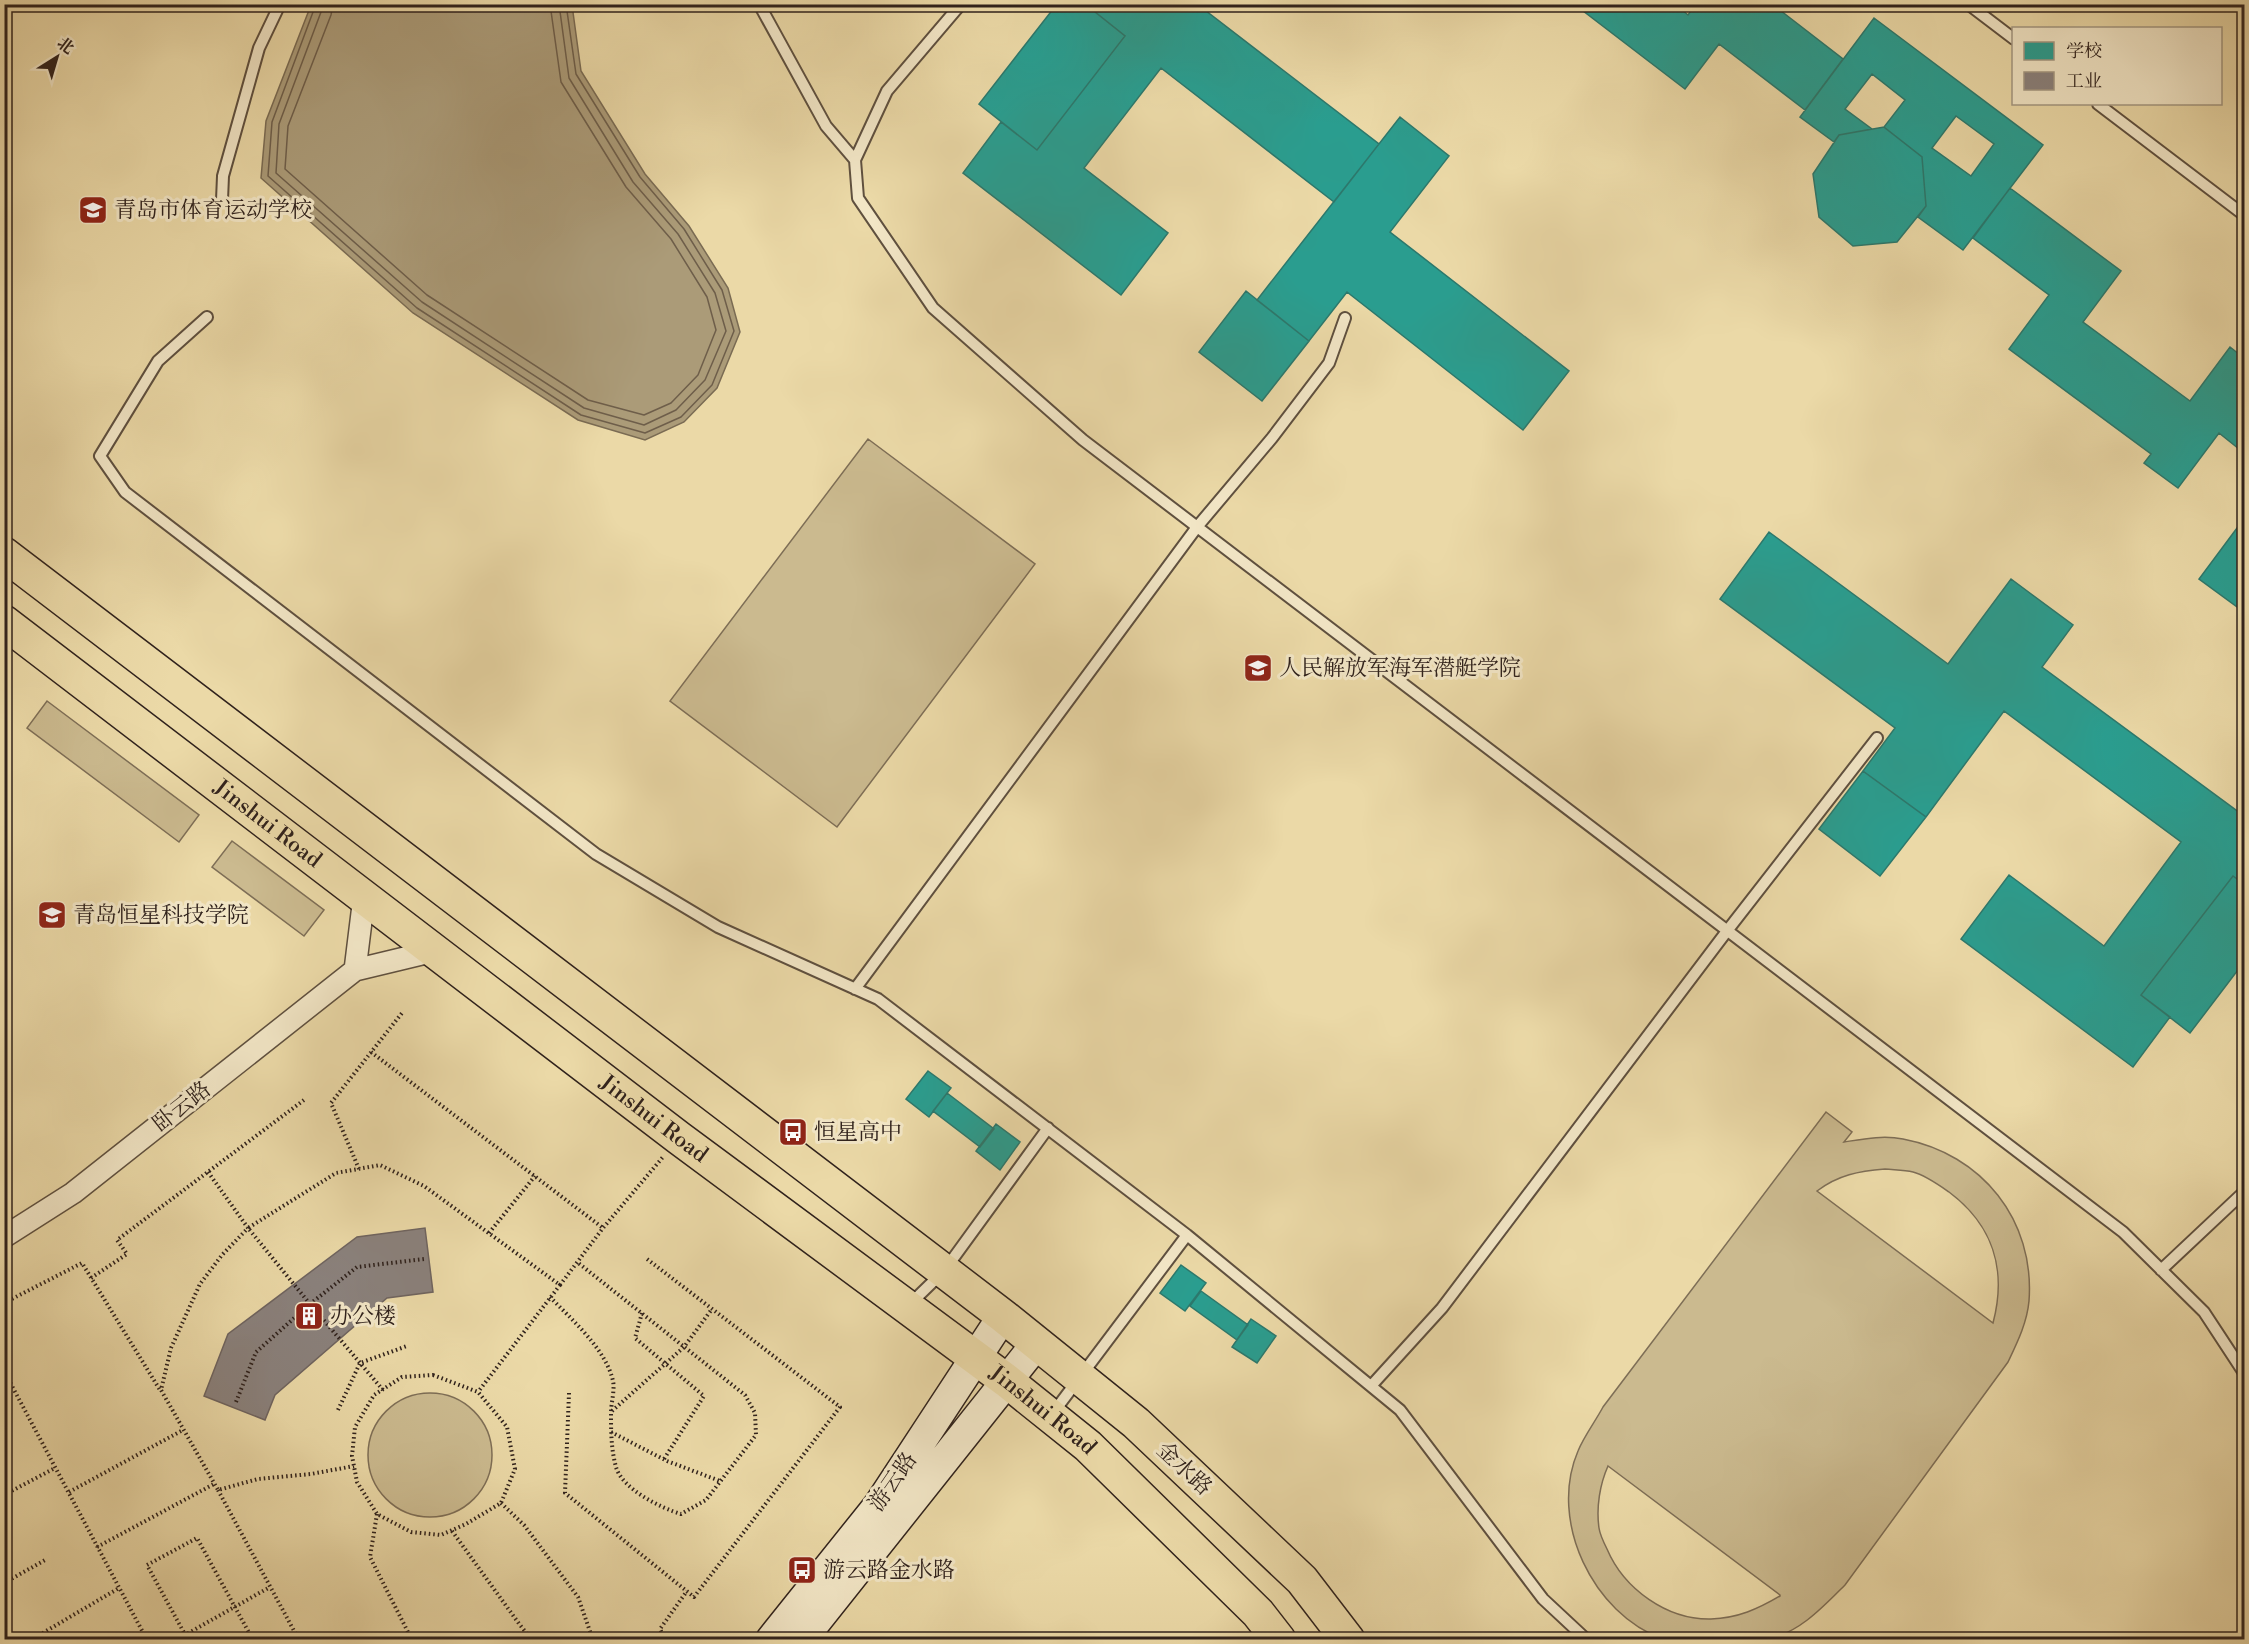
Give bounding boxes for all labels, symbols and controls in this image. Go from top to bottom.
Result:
north arrow [27,27,87,87]
legend [2012,27,2222,105]
text: 北 [53,33,78,59]
text: 学校 [2066,40,2102,63]
text: 工业 [2066,70,2102,93]
school or university icon: 青岛市体育运动学校 [77,194,109,226]
place label: 青岛市体育运动学校 [114,197,312,224]
school or university icon: 人民解放军海军潜艇学院 [1242,652,1274,684]
place label: 人民解放军海军潜艇学院 [1279,655,1521,682]
street label: Jinshui Road [208,773,327,874]
school or university icon: 青岛恒星科技学院 [36,899,68,931]
place label: 青岛恒星科技学院 [73,902,249,929]
street label: Jinshui Road [594,1068,714,1169]
street label: 卧云路 [148,1076,216,1138]
bus stop icon: 恒星高中 [777,1116,809,1148]
place label: 恒星高中 [814,1119,902,1146]
building icon: 办公楼 [293,1300,325,1332]
place label: 办公楼 [330,1303,396,1330]
street label: Jinshui Road [984,1359,1103,1461]
street label: 金水路 [1151,1437,1217,1501]
street label: 游云路 [863,1447,923,1517]
bus stop icon: 游云路金水路 [786,1554,818,1586]
place label: 游云路金水路 [823,1557,955,1584]

